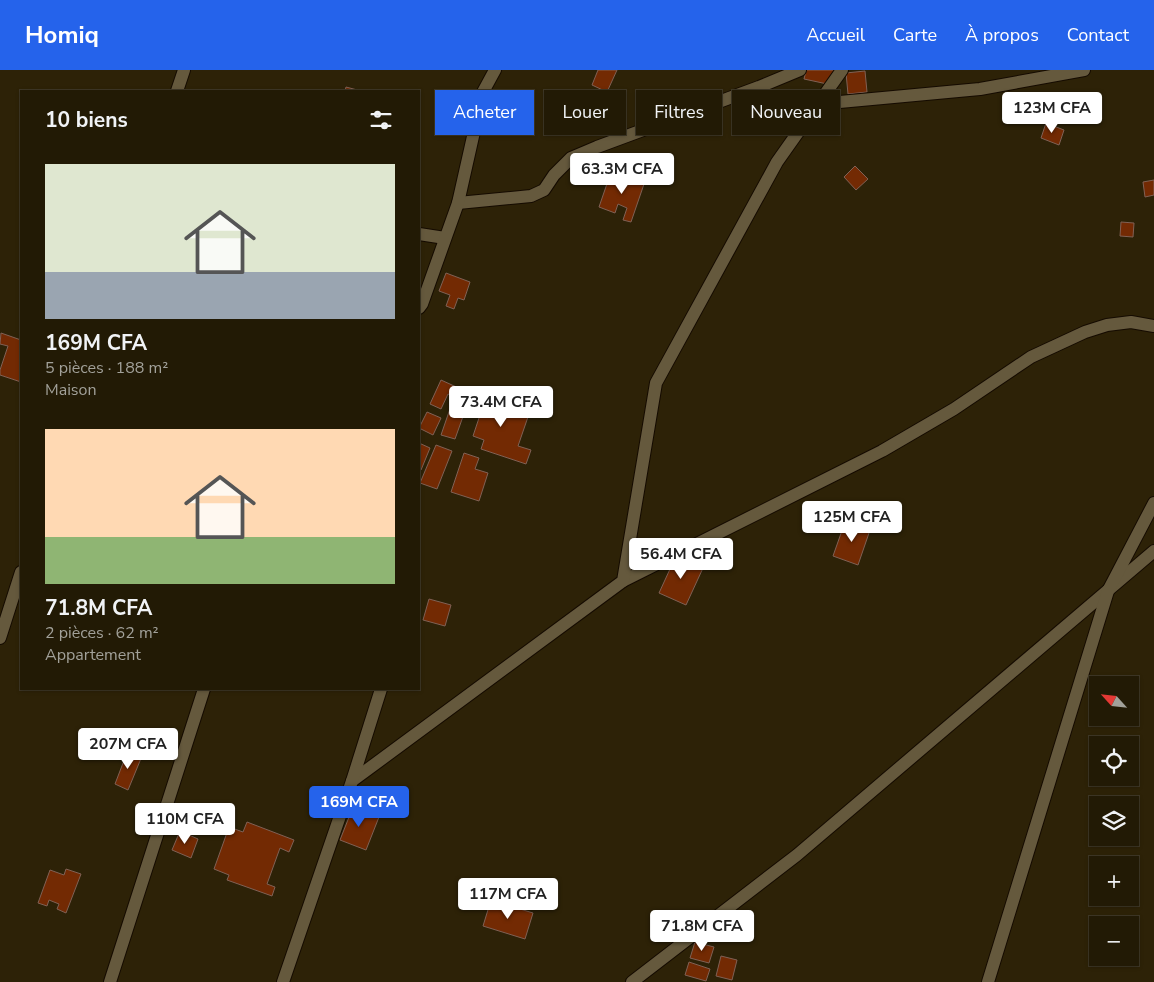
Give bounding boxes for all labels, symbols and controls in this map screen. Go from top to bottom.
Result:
text: Homiq [25,19,99,51]
text: Accueil [806,23,865,47]
text: Carte [893,23,937,47]
text: À propos [965,23,1039,47]
text: Contact [1067,23,1129,47]
chip: Acheter [435,90,534,135]
chip: Louer [544,90,626,135]
chip: Filtres [636,90,722,135]
chip: Nouveau [732,90,840,135]
pin: 123M CFA [1000,92,1104,134]
text: 123M CFA [1013,97,1091,119]
text: 10 biens [45,106,128,134]
icon: filters [367,106,395,134]
pin: 63.3M CFA [565,152,679,195]
text: 63.3M CFA [581,158,663,180]
icon: home [175,197,265,287]
text: 169M CFA [45,329,147,357]
text: 5 pièces · 188 m² [45,357,168,379]
text: Maison [45,379,97,401]
pin: 73.4M CFA [444,386,558,428]
text: 73.4M CFA [460,391,542,413]
icon: home [175,462,265,552]
pin: 125M CFA [800,500,904,543]
text: 125M CFA [813,506,891,528]
pin: 56.4M CFA [624,538,738,580]
text: 56.4M CFA [640,543,722,565]
text: 71.8M CFA [45,594,152,622]
text: 2 pièces · 62 m² [45,622,159,644]
text: Appartement [45,644,141,666]
north arrow [1089,676,1139,726]
map controls [1089,676,1139,966]
pin: 207M CFA [76,728,180,770]
text: 207M CFA [89,733,167,755]
button: locate [1089,736,1139,786]
pin: 169M CFA [307,786,411,828]
text: 169M CFA [320,791,398,813]
button: layers [1089,796,1139,846]
pin: 110M CFA [133,802,237,845]
text: 110M CFA [146,808,224,830]
button: + [1089,856,1139,906]
pin: 117M CFA [456,878,560,920]
text: 117M CFA [469,883,547,905]
pin: 71.8M CFA [645,910,759,952]
text: 71.8M CFA [661,915,743,937]
button: − [1089,916,1139,966]

